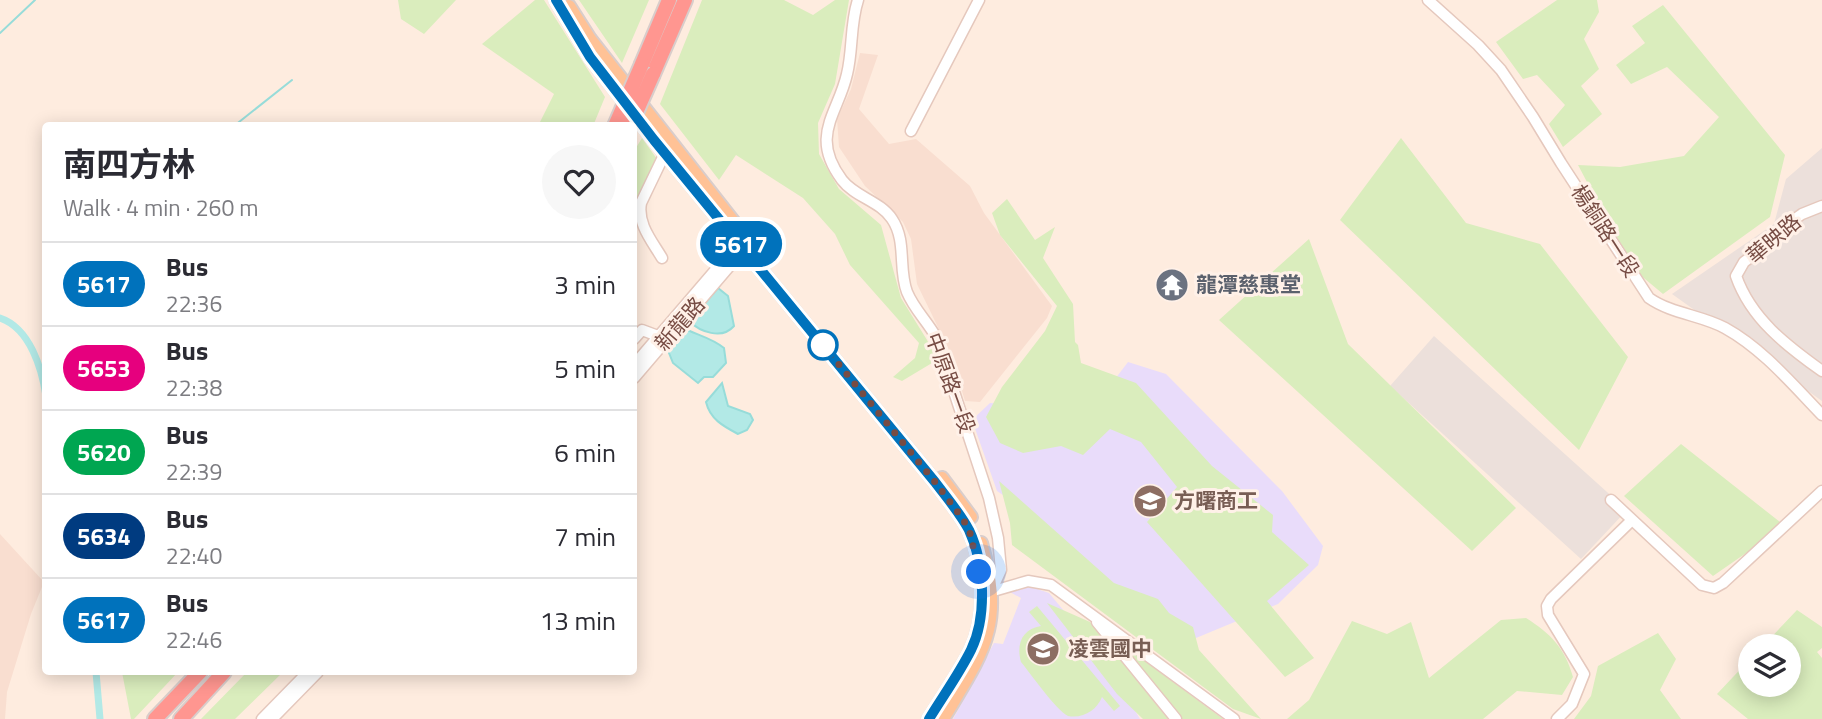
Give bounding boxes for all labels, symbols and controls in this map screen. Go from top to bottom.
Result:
text: 南四方林 [63,139,195,189]
button: heart [542,145,616,219]
street label: 楊銅路一段 [1564,178,1648,283]
text: Walk · 4 min · 260 m [63,190,259,225]
street label: 華映路 [1739,206,1808,271]
line badge: 5617 [692,221,790,267]
text: 5617 [714,226,768,262]
text: Bus [166,247,208,286]
text: 3 min [554,265,616,304]
text: 5617 [77,266,131,302]
temple icon: 龍潭慈惠堂 [1153,266,1191,304]
place label: 龍潭慈惠堂 [1196,268,1301,300]
text: 22:36 [166,286,222,321]
street label: 新龍路 [647,289,712,358]
street label: 中原路一段 [918,328,984,437]
unlabelled marker [808,330,838,360]
text: Bus [166,331,208,370]
text: 5 min [554,349,616,388]
text: 5653 [77,350,131,386]
text: 22:38 [166,370,222,405]
text: Bus [166,415,208,454]
text: 6 min [554,433,616,472]
text: 5620 [77,434,131,470]
text: 22:39 [166,454,222,489]
school or university icon: 方曙商工 [1131,482,1169,520]
place label: 方曙商工 [1174,484,1258,516]
text: Bus [166,499,208,538]
text: 7 min [554,517,616,556]
text: 5634 [77,518,131,554]
text: 22:40 [166,538,222,573]
your location [961,554,996,589]
text: Bus [166,583,208,622]
text: 13 min [540,601,616,640]
text: 5617 [77,602,131,638]
text: 22:46 [166,622,222,657]
school or university icon: 凌雲國中 [1024,630,1062,668]
place label: 凌雲國中 [1068,632,1152,664]
map controls [1738,634,1801,697]
button: layers [1738,634,1801,697]

